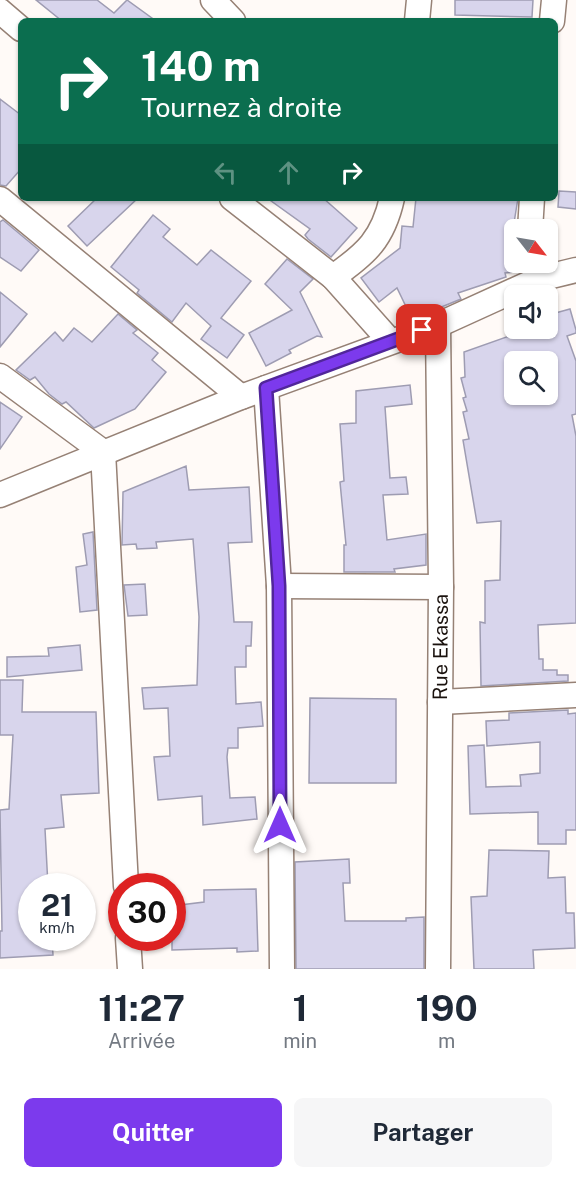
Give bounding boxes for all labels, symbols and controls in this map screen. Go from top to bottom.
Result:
text: 140 m [141,41,261,90]
icon: right [42,42,120,120]
text: Tournez à droite [141,91,342,123]
icon: left [209,156,242,189]
icon: ahead [272,156,305,189]
icon: right [335,156,368,189]
north arrow [504,219,558,273]
map controls [504,219,558,405]
button: sound [504,285,558,339]
pin [396,304,447,355]
icon: arrive [405,313,438,346]
button: search [504,351,558,405]
street label: Rue Ekassa [428,594,453,700]
position arrow [248,793,312,857]
speed limit sign: 30 [108,873,186,951]
text: 21 [41,887,73,923]
text: km/h [39,919,75,936]
text: 11:27 [98,987,185,1029]
text: 1 [292,987,308,1029]
text: 190 [415,987,478,1029]
text: Arrivée [108,1029,175,1053]
text: min [283,1029,317,1053]
text: m [438,1029,455,1053]
button: Quitter [24,1098,282,1167]
button: Partager [294,1098,552,1167]

